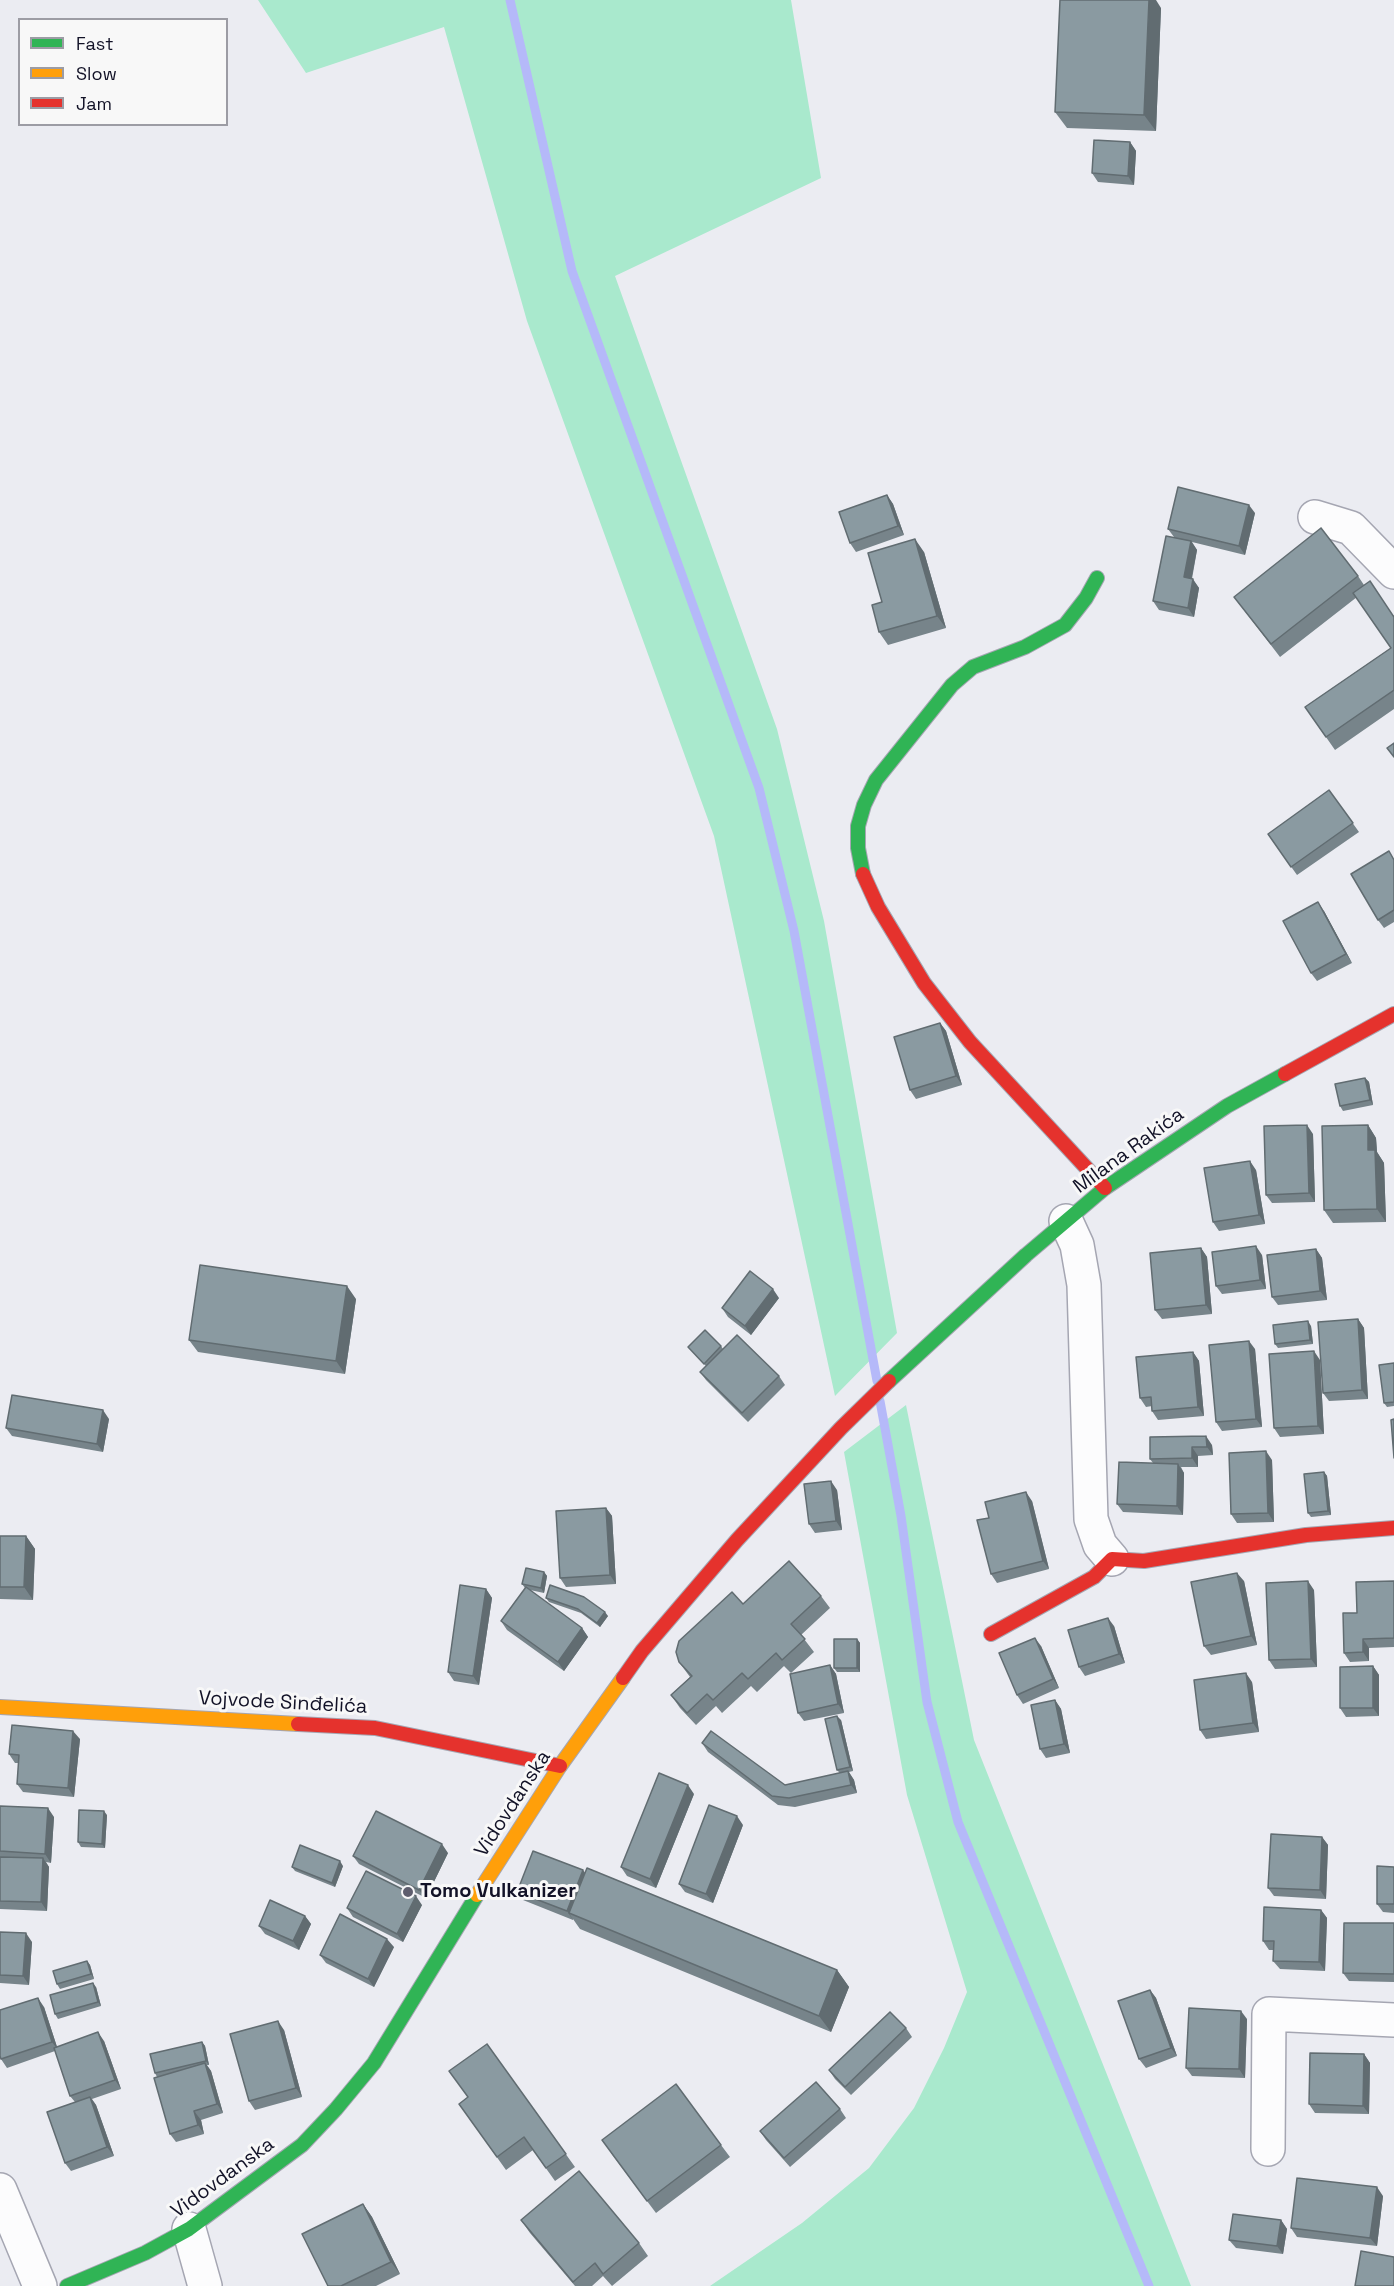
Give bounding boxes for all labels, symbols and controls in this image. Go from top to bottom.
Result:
legend [18,18,228,126]
text: Fast [76,32,113,55]
text: Slow [76,62,117,85]
text: Jam [76,92,112,115]
street label: Milana Rakića [1069,1103,1189,1199]
street label: Vojvode Sinđelića [198,1687,368,1719]
street label: Vidovdanska [470,1746,556,1862]
place label: Tomo Vulkanizer [420,1880,576,1904]
marker: Tomo Vulkanizer [401,1885,415,1899]
street label: Vidovdanska [167,2133,279,2223]

